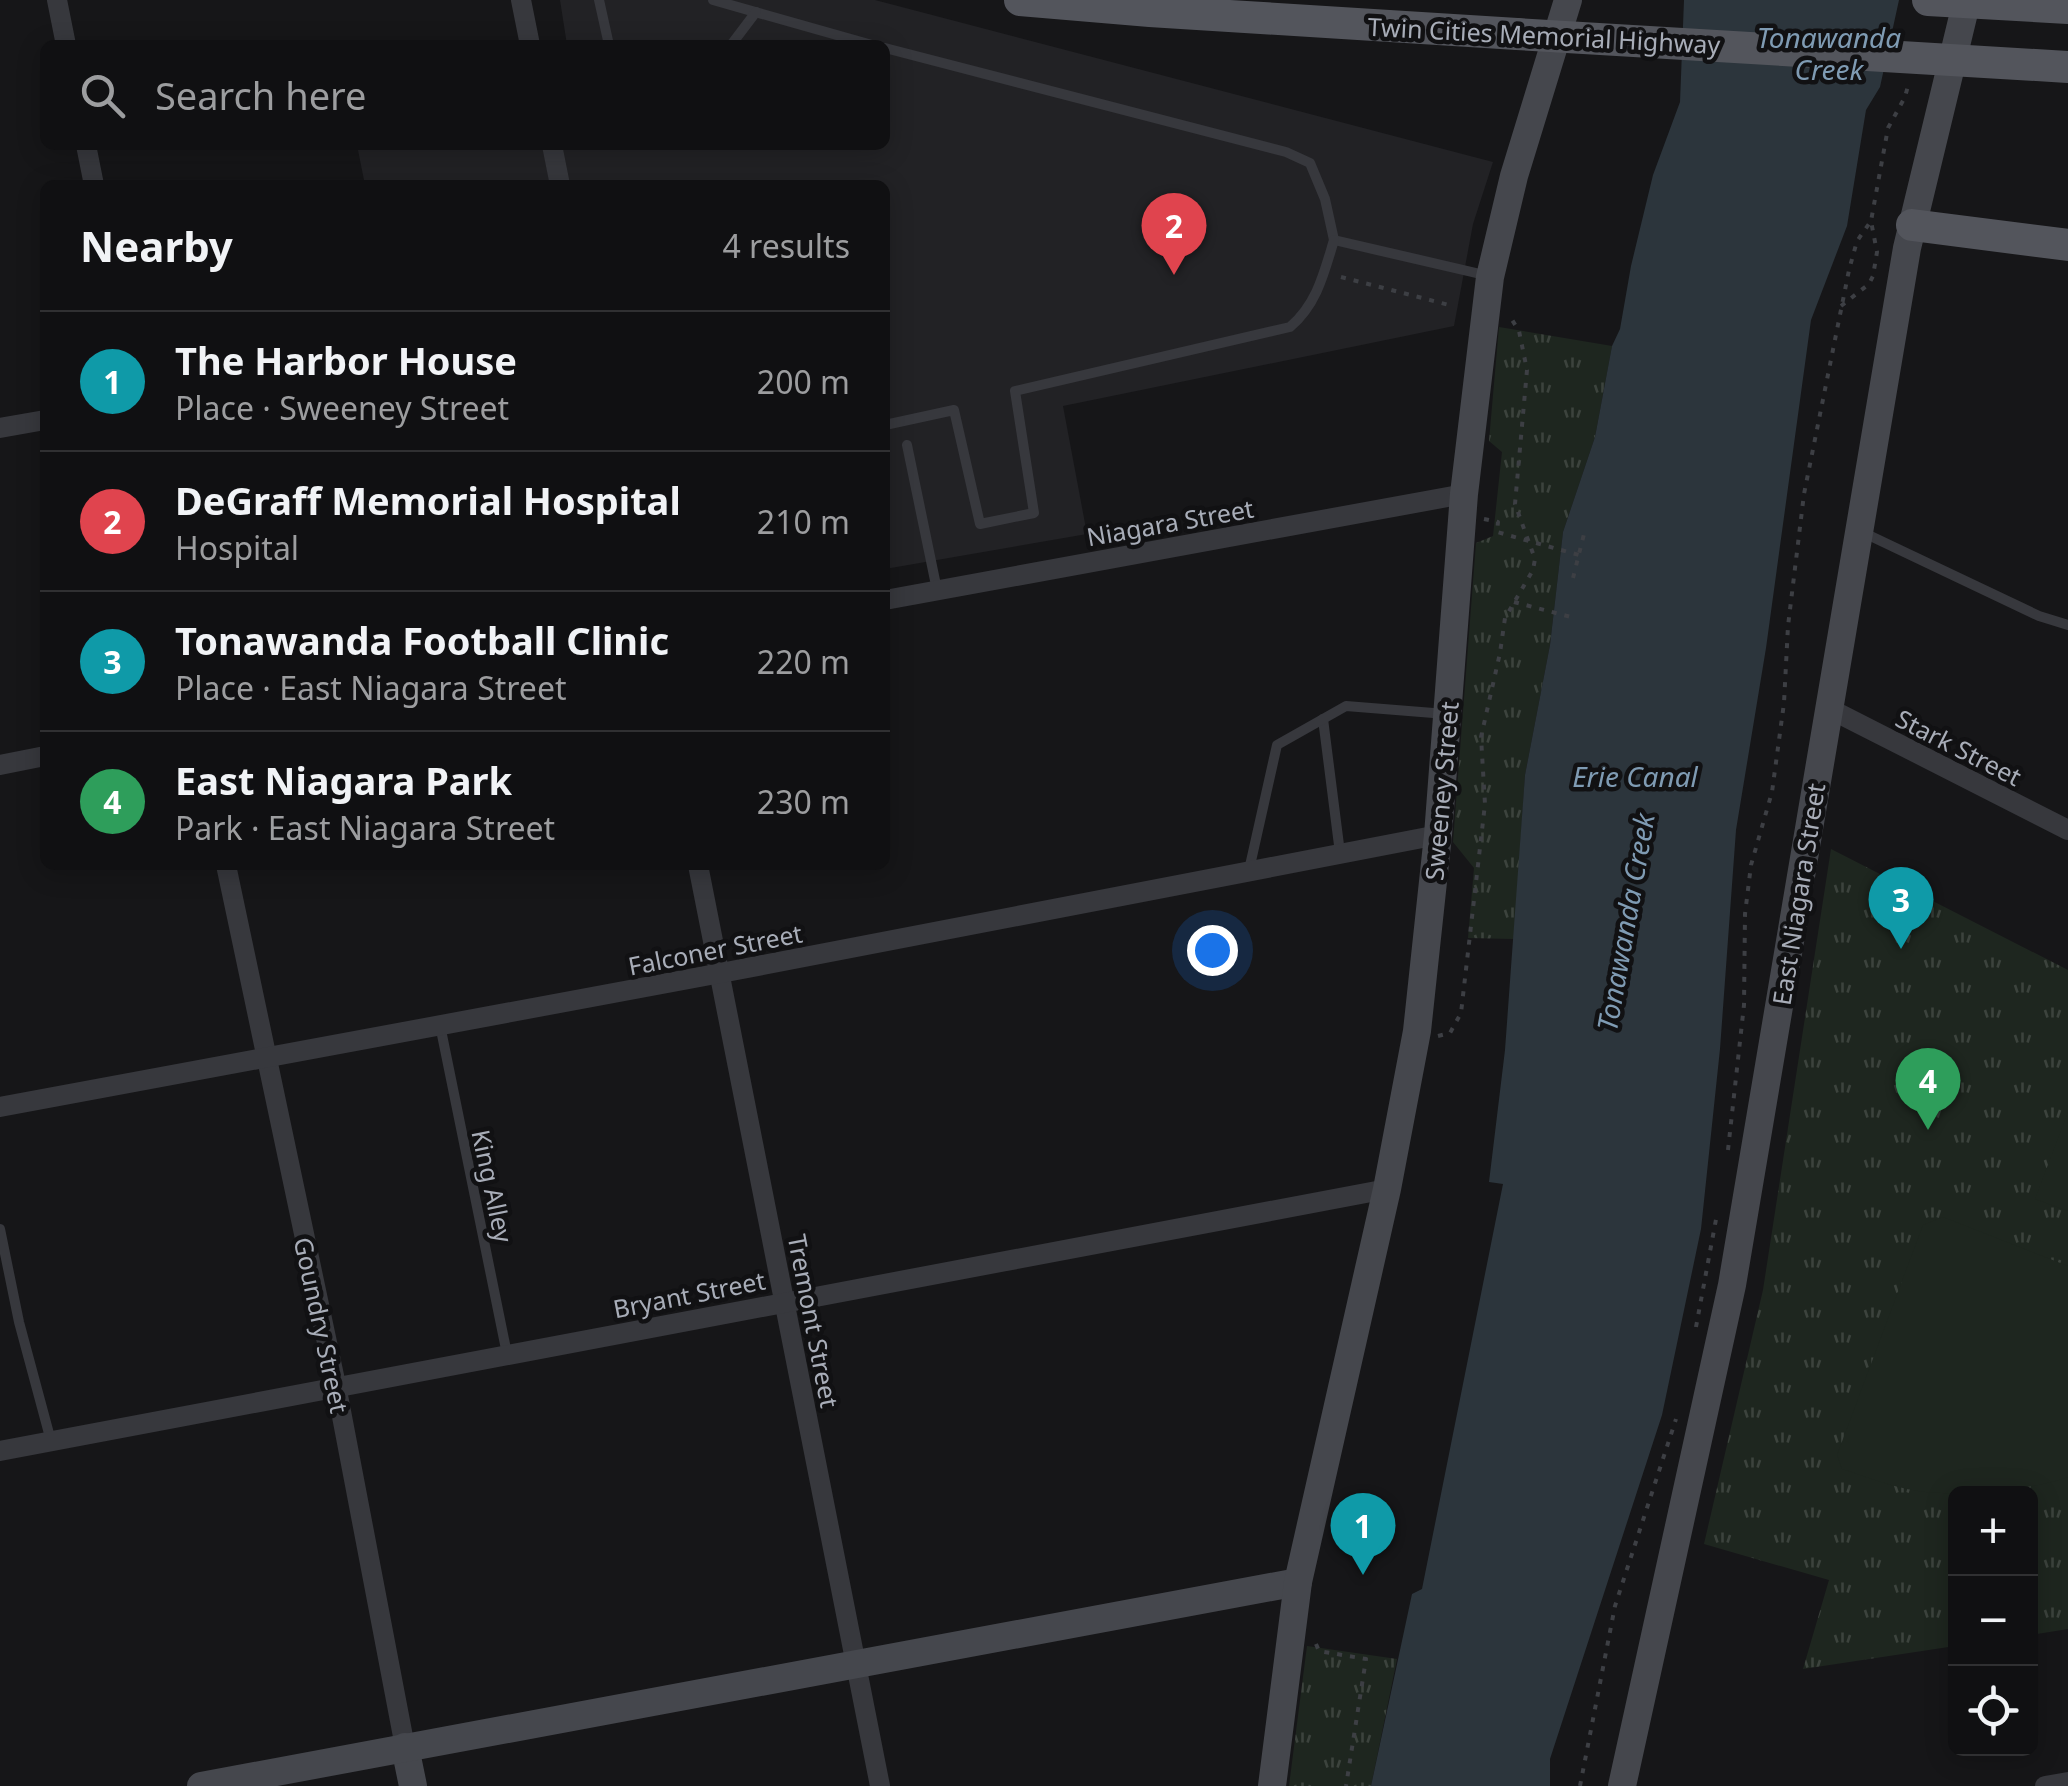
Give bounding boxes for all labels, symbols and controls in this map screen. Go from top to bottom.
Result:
street label: Twin Cities Memorial Highway [1367,9,1721,61]
water label: Tonawanda Creek [1757,18,1901,88]
search box [40,40,890,150]
icon: search [75,68,130,123]
text: Search here [155,69,366,121]
pin: 2 [1142,192,1206,275]
text: Nearby [80,217,233,274]
text: 4 results [723,224,850,267]
text: The Harbor House [175,334,517,386]
text: 1 [103,360,122,403]
text: 200 m [757,360,850,403]
text: Place · Sweeney Street [175,386,509,429]
text: DeGraff Memorial Hospital [175,474,681,526]
street label: Niagara Street [1084,491,1256,553]
text: 2 [103,500,122,543]
text: 210 m [757,500,850,543]
text: Hospital [175,526,299,569]
text: Tonawanda Football Clinic [175,614,669,666]
text: 3 [103,640,122,683]
text: 220 m [757,640,850,683]
text: Place · East Niagara Street [175,666,567,709]
street label: Sweeney Street [1416,700,1466,882]
street label: Stark Street [1890,701,2028,793]
text: East Niagara Park [175,754,512,806]
water label: Erie Canal [1572,757,1699,795]
text: 4 [103,780,122,823]
text: 230 m [757,780,850,823]
street label: East Niagara Street [1764,780,1832,1008]
text: Park · East Niagara Street [175,806,555,849]
water label: Tonawanda Creek [1587,809,1663,1034]
pin: 3 [1868,866,1934,949]
street label: Falconer Street [625,915,805,983]
your location [1187,925,1238,976]
pin: 4 [1896,1048,1960,1130]
street label: King Alley [464,1126,522,1246]
street label: Tremont Street [781,1231,847,1411]
street label: Goundry Street [287,1234,357,1416]
street label: Bryant Street [610,1263,768,1325]
map controls [1948,1486,2038,1756]
button: + [1948,1486,2038,1576]
pin: 1 [1330,1492,1396,1575]
button: − [1948,1576,2038,1666]
button: locate [1948,1666,2038,1756]

